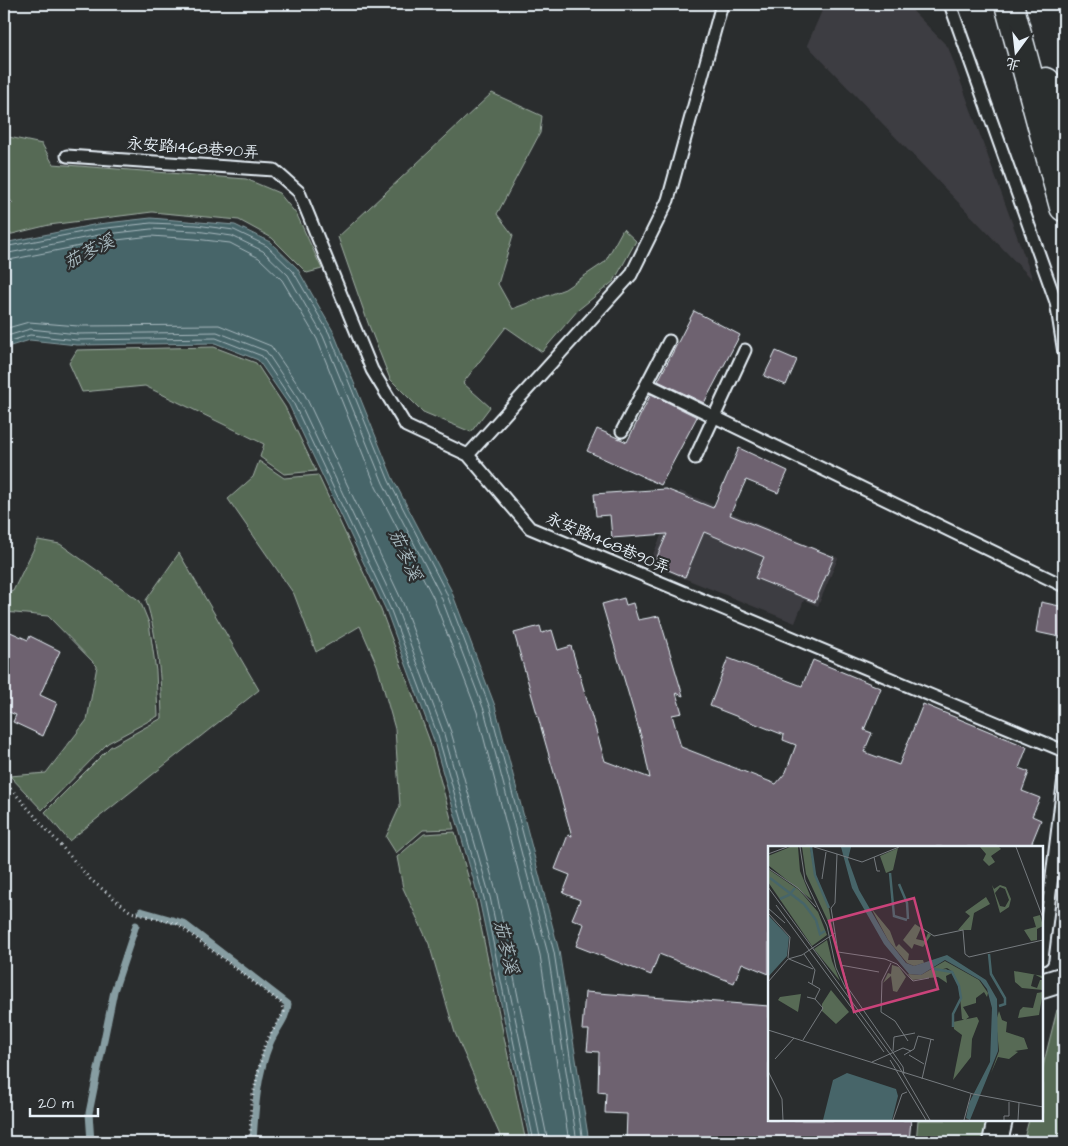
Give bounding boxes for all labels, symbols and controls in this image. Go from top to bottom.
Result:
north arrow [990,28,1040,78]
text: 北 [1004,52,1022,75]
street label: 永安路1468巷90弄 [126,132,260,164]
water label: 茄苳溪 [59,228,120,275]
street label: 永安路1468巷90弄 [543,507,673,579]
water label: 茄苳溪 [383,525,428,586]
inset map [768,846,1043,1121]
water label: 茄苳溪 [488,918,524,977]
scale bar [30,1086,98,1118]
text: 20 m [38,1093,74,1114]

